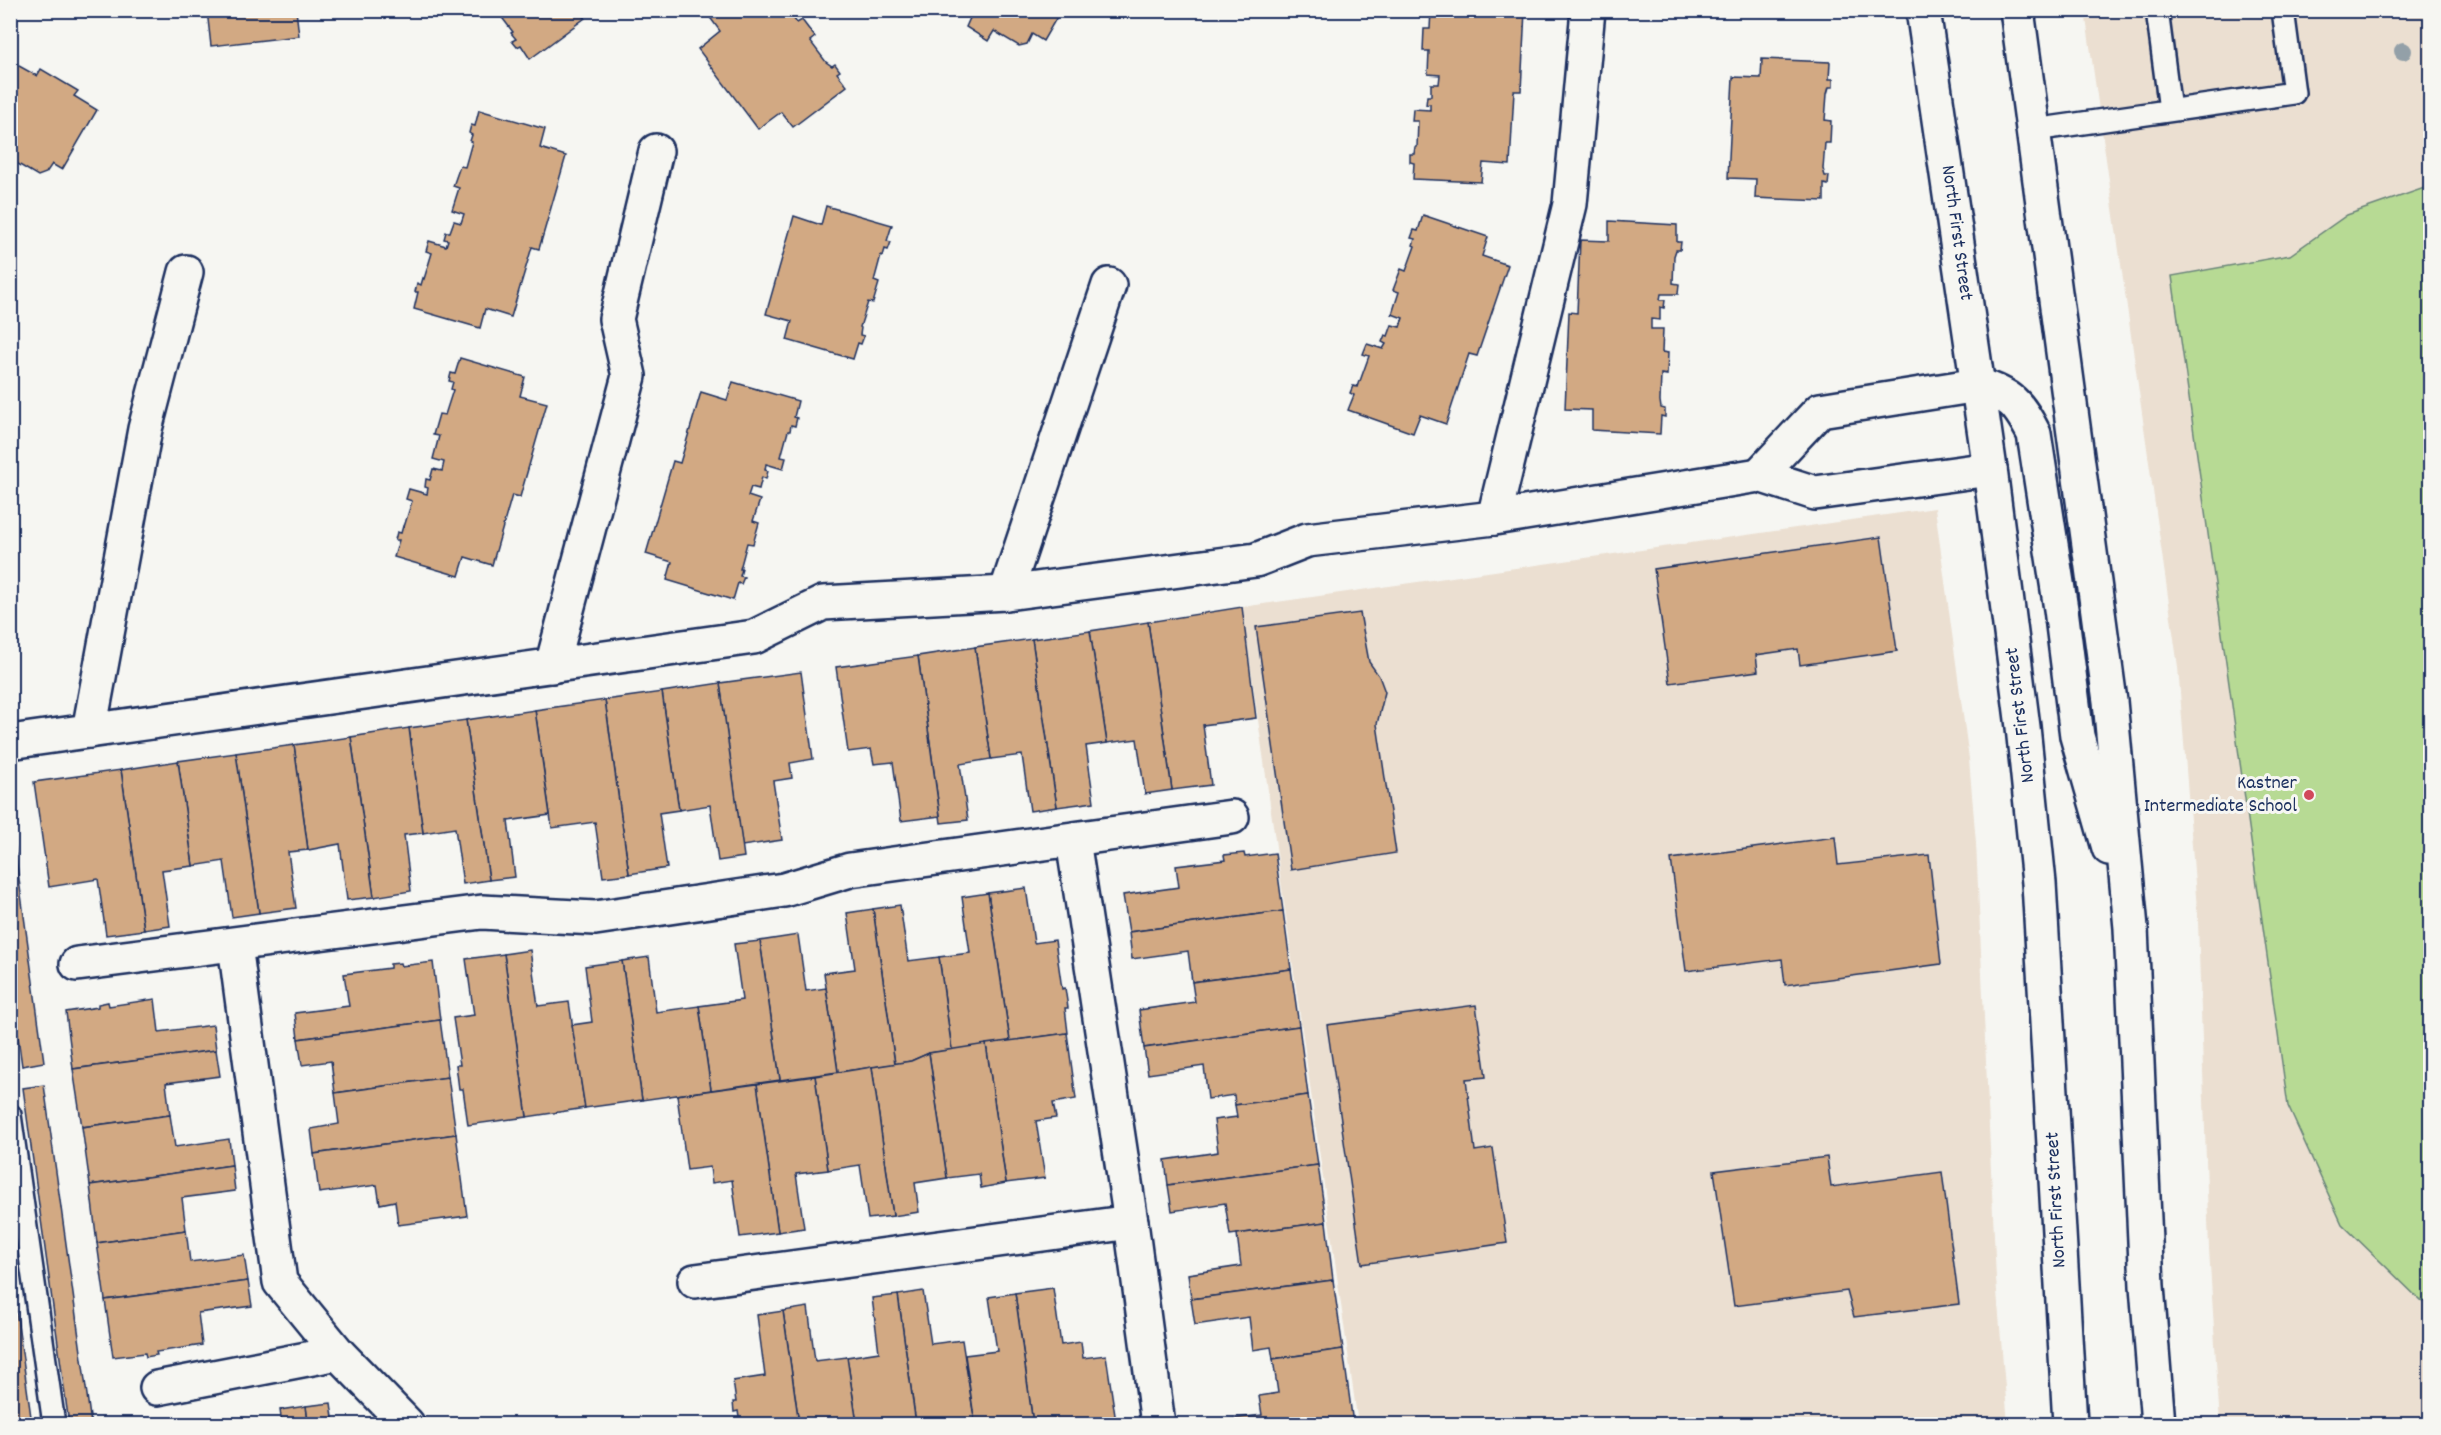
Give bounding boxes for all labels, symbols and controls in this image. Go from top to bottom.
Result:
street label: North First Street [1933,164,1979,302]
street label: North First Street [1999,646,2043,784]
place label: Kastner Intermediate School [2144,770,2298,821]
marker: Kastner Intermediate School [2302,788,2316,802]
street label: North First Street [2039,1131,2075,1269]

